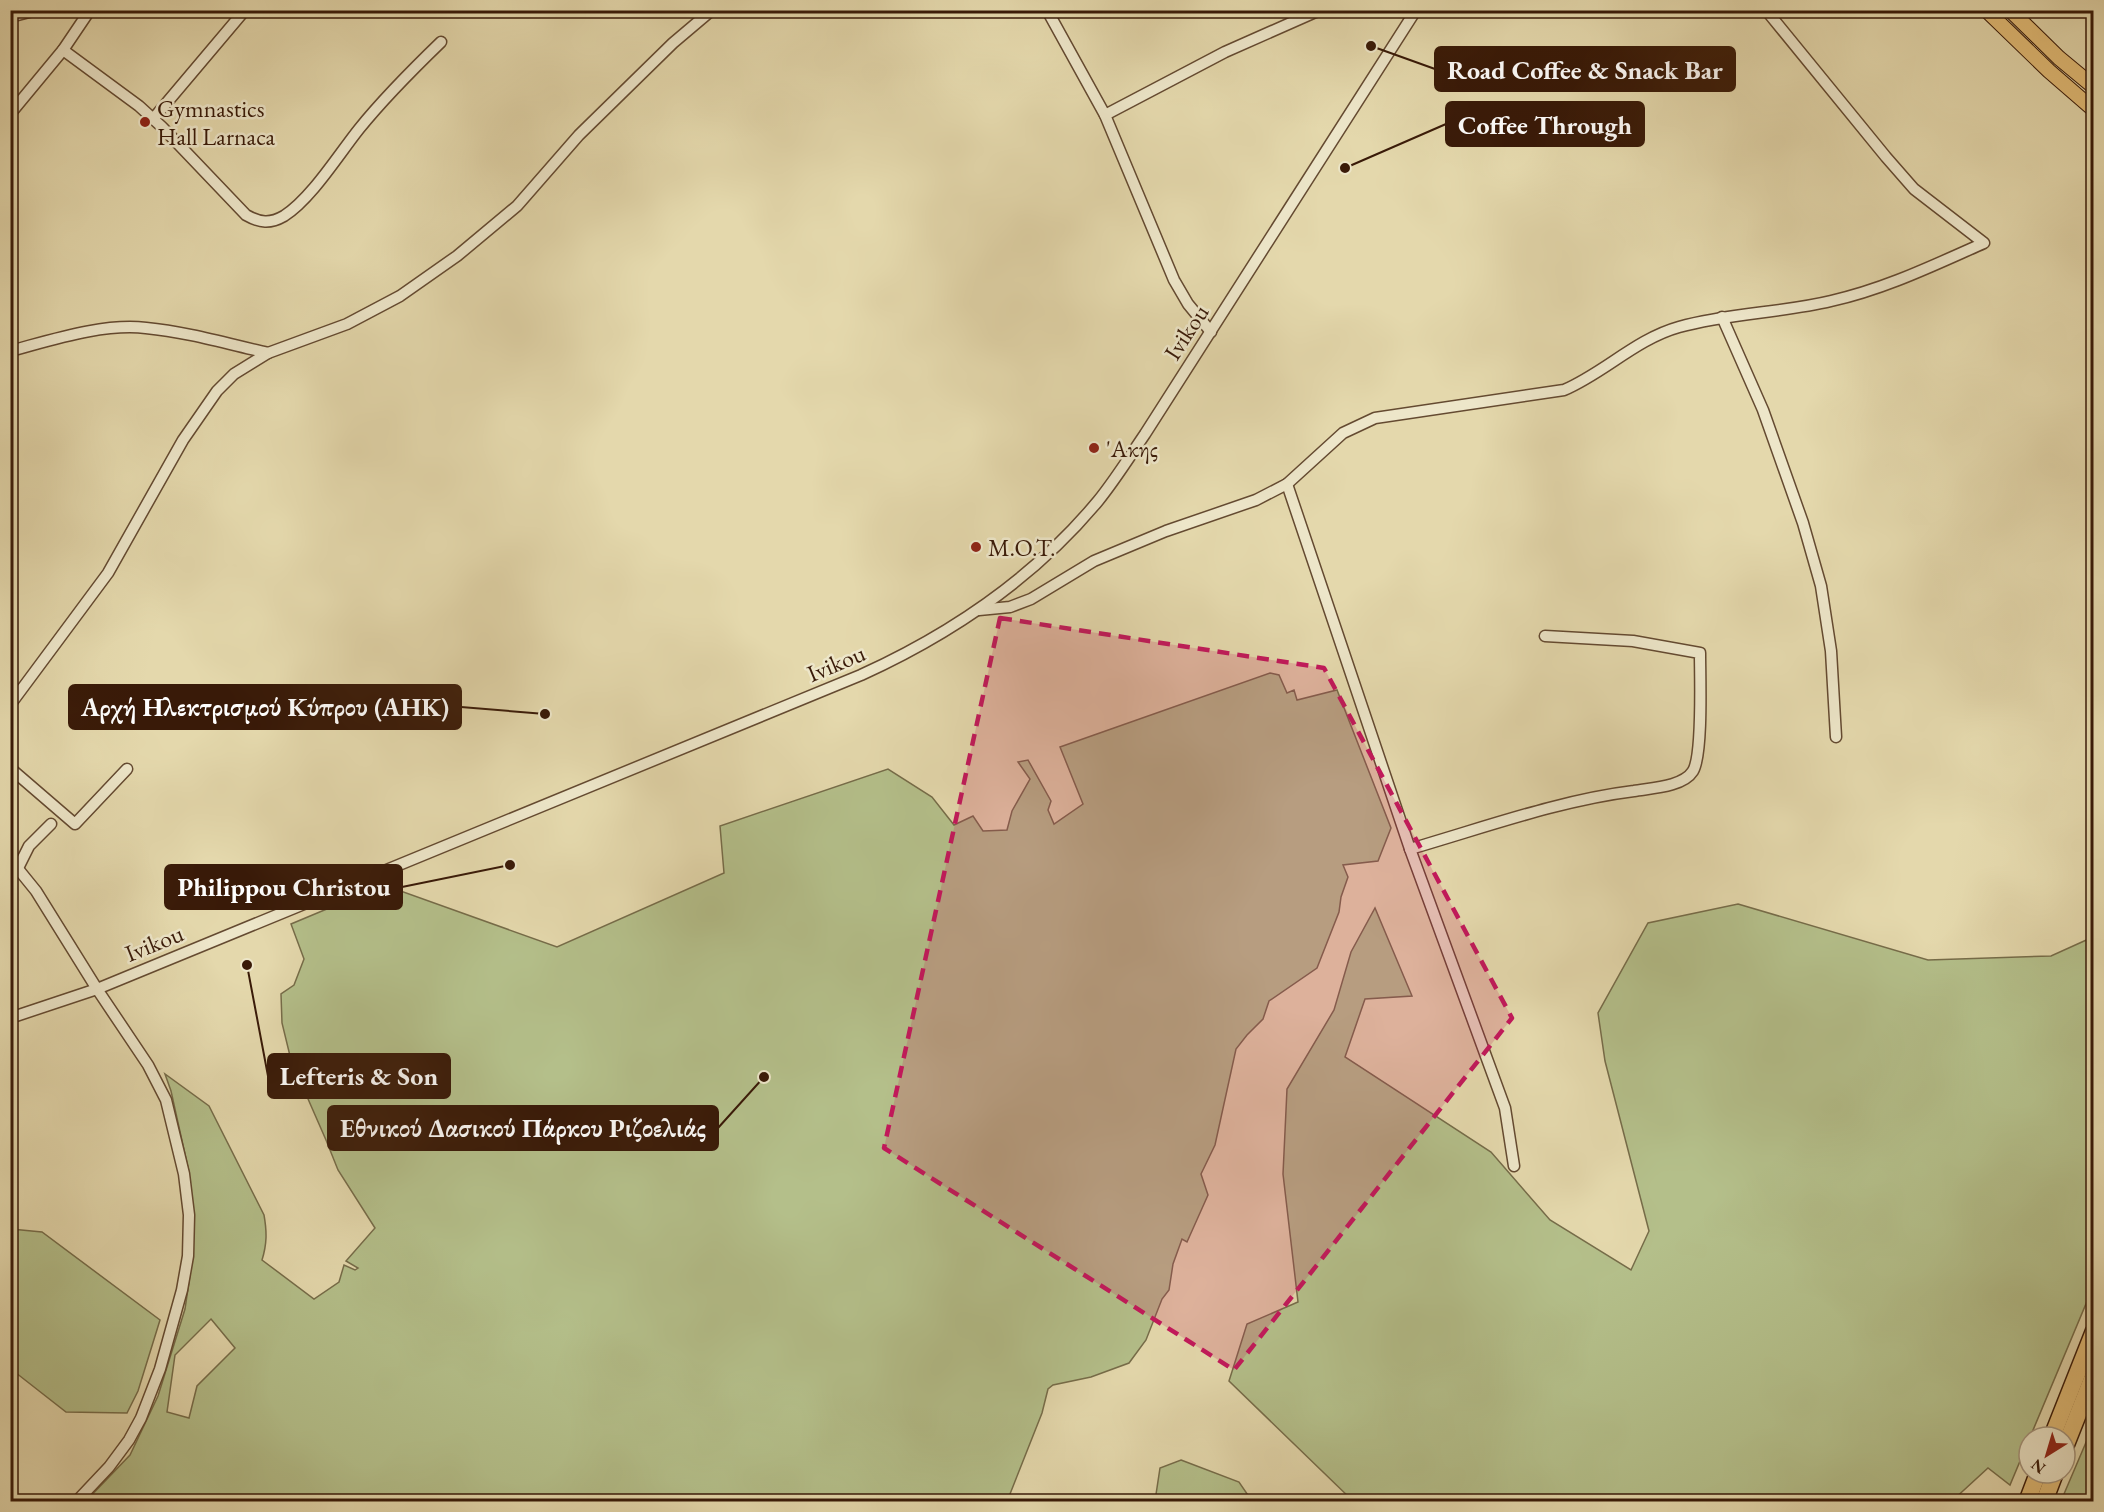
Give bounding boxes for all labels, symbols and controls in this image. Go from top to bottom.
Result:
callout: Road Coffee & Snack Bar [1435,47,1735,91]
text: Road Coffee & Snack Bar [1447,53,1723,87]
place label: Gymnastics Hall Larnaca [157,93,276,152]
callout: Coffee Through [1446,102,1644,146]
text: Coffee Through [1458,108,1632,142]
marker: Gymnastics Hall Larnaca [138,115,152,129]
street label: Ivikou [1157,298,1216,366]
place label: 'Ακης [1106,433,1158,464]
marker: 'Ακης [1087,441,1101,455]
place label: M.O.T. [988,532,1056,563]
marker: M.O.T. [969,540,983,554]
street label: Ivikou [802,637,870,689]
callout: Αρχή Ηλεκτρισμού Κύπρου (ΑΗΚ) [69,685,461,729]
text: Αρχή Ηλεκτρισμού Κύπρου (ΑΗΚ) [80,690,449,724]
callout: Philippou Christou [165,865,402,909]
text: Philippou Christou [177,870,391,904]
street label: Ivikou [120,917,188,969]
callout: Lefteris & Son [268,1054,450,1098]
text: Lefteris & Son [280,1059,438,1093]
callout: Εθνικού Δασικού Πάρκου Ριζοελιάς [328,1106,718,1150]
text: Εθνικού Δασικού Πάρκου Ριζοελιάς [340,1111,706,1145]
north arrow [2017,1425,2077,1485]
text: N [2027,1454,2050,1479]

